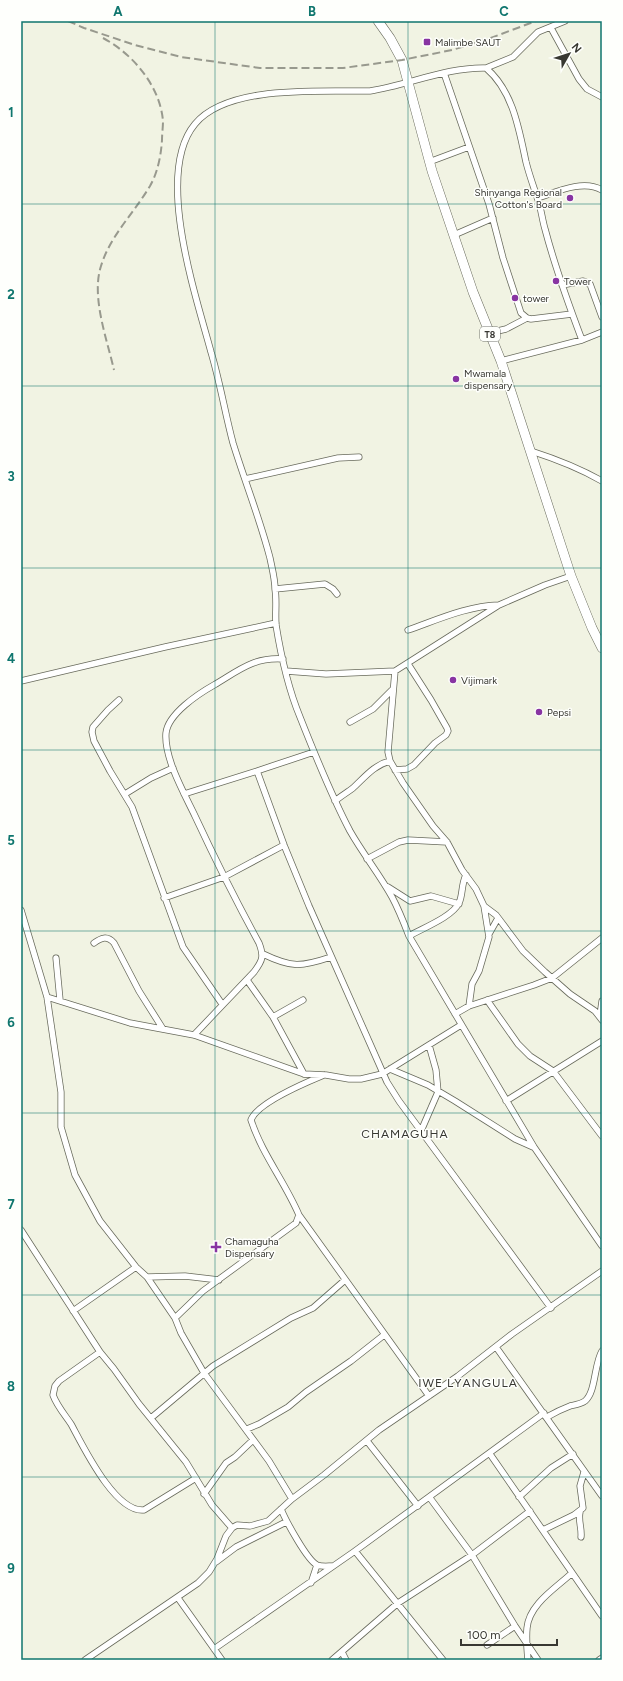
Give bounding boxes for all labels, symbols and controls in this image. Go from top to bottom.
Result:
text: A [113,4,123,19]
text: B [308,4,316,19]
text: C [499,4,509,19]
north arrow [549,34,589,74]
place label: Malimbe SAUT [435,36,501,49]
marker: Malimbe SAUT [422,37,432,47]
text: N [569,41,584,55]
text: 1 [8,105,14,120]
place label: Shinyanga Regional Cotton's Board [475,186,562,211]
marker: Shinyanga Regional Cotton's Board [565,193,575,203]
place label: Tower [564,275,592,288]
marker: Tower [551,276,561,286]
text: 2 [7,287,15,302]
place label: tower [523,292,550,305]
marker: tower [510,293,520,303]
road number: T8 [480,327,500,341]
place label: Mwamala dispensary [464,367,513,392]
marker: Mwamala dispensary [451,374,461,384]
text: 3 [7,469,15,484]
text: 4 [7,651,15,666]
place label: Vijimark [461,674,497,687]
marker: Vijimark [448,675,458,685]
place label: Pepsi [547,706,571,719]
marker: Pepsi [534,707,544,717]
text: 5 [7,833,15,848]
text: 6 [7,1015,15,1030]
district label: CHAMAGUHA [361,1127,449,1141]
text: 7 [7,1197,15,1212]
place label: Chamaguha Dispensary [225,1235,279,1260]
marker: Chamaguha Dispensary [210,1241,222,1253]
district label: IWE LYANGULA [418,1376,518,1390]
text: 8 [7,1379,15,1394]
text: 9 [7,1561,15,1576]
scale bar [461,1621,557,1647]
text: 100 m [467,1628,501,1642]

